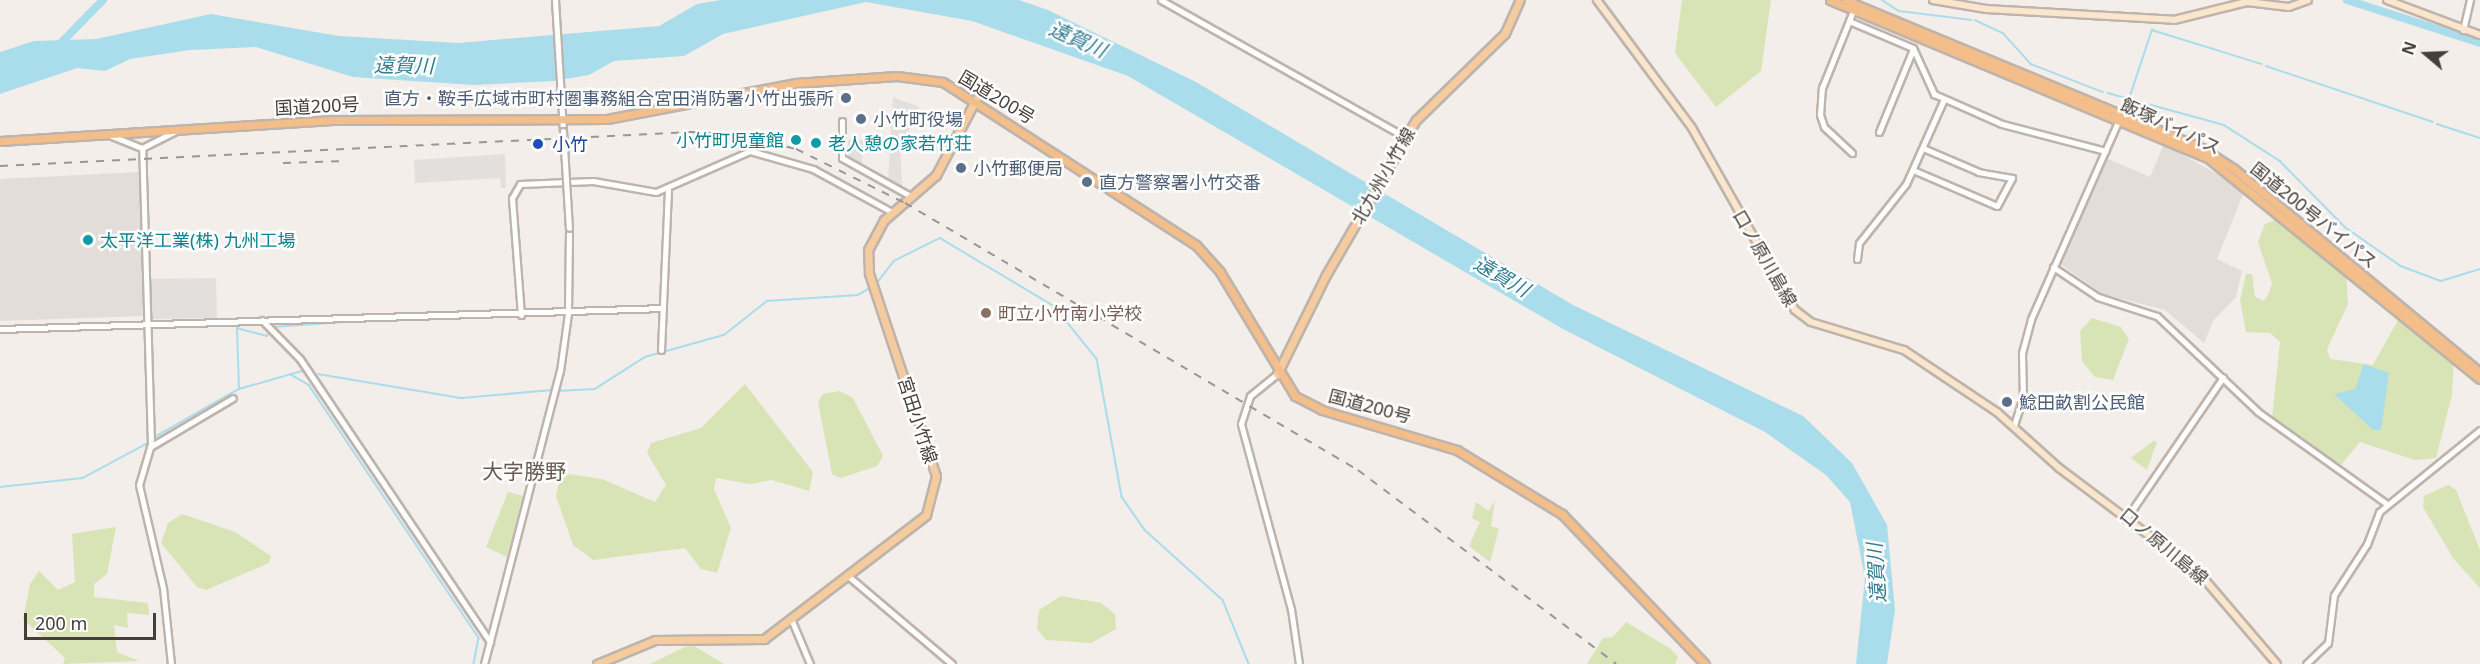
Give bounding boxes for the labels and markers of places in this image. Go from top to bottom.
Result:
place label: 直方・鞍手広域市町村圏事務組合宮田消防署小竹出張所 [384,87,834,109]
marker: 直方・鞍手広域市町村圏事務組合宮田消防署小竹出張所 [839,91,853,105]
place label: 小竹町役場 [873,108,963,130]
marker: 小竹町役場 [854,112,868,126]
place label: 小竹町児童館 [676,129,784,151]
place label: 老人憩の家若竹荘 [828,132,972,154]
place label: 小竹 [552,133,588,155]
marker: 小竹町児童館 [789,133,803,147]
marker: 小竹 [529,135,547,153]
marker: 老人憩の家若竹荘 [809,136,823,150]
place label: 小竹郵便局 [973,157,1063,179]
marker: 小竹郵便局 [954,161,968,175]
place label: 直方警察署小竹交番 [1099,171,1261,193]
marker: 直方警察署小竹交番 [1080,175,1094,189]
place label: 太平洋工業(株) 九州工場 [100,229,295,251]
marker: 太平洋工業(株) 九州工場 [81,233,95,247]
place label: 町立小竹南小学校 [998,302,1142,324]
marker: 町立小竹南小学校 [979,306,993,320]
place label: 鯰田畝割公民館 [2019,391,2145,413]
marker: 鯰田畝割公民館 [2000,395,2014,409]

